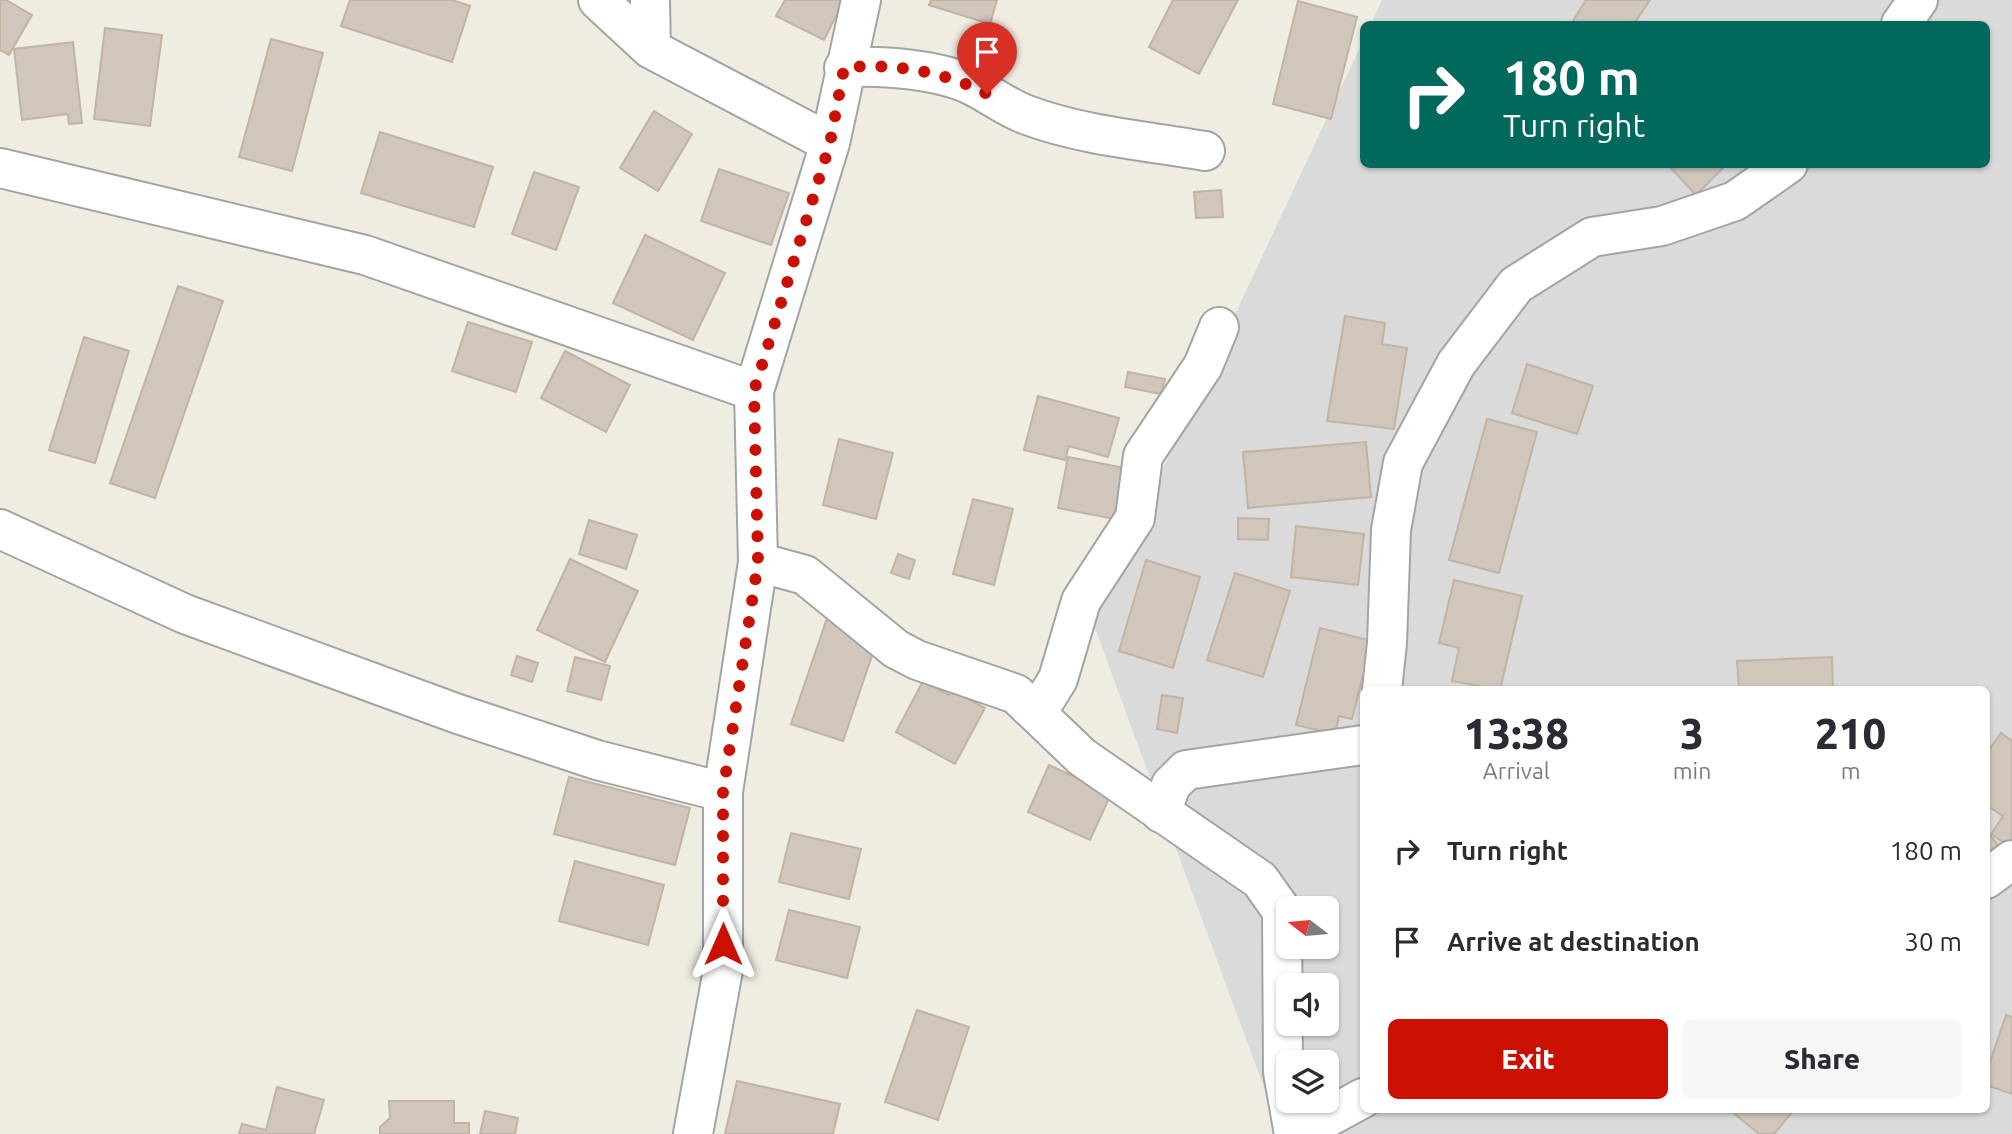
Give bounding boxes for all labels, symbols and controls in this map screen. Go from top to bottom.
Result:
pin [957,22,1017,94]
icon: arrive [968,33,1006,71]
icon: right [1388,49,1479,140]
text: 180 m [1503,49,1640,104]
text: Turn right [1503,107,1645,143]
text: 13:38 [1464,710,1569,757]
text: 3 [1680,710,1704,757]
text: 210 [1815,710,1886,757]
text: Arrival [1483,758,1550,783]
text: min [1673,758,1711,783]
text: m [1841,758,1861,783]
icon: right [1388,832,1426,870]
text: Turn right [1447,836,1568,865]
text: 180 m [1890,836,1962,865]
north arrow [1276,896,1339,959]
map controls [1276,896,1339,1113]
position arrow [686,907,760,981]
icon: arrive [1388,923,1426,961]
text: Arrive at destination [1447,927,1700,956]
text: 30 m [1904,927,1962,956]
button: sound [1276,973,1339,1036]
button: Exit [1388,1019,1668,1099]
button: Share [1682,1019,1962,1099]
button: layers [1276,1050,1339,1113]

